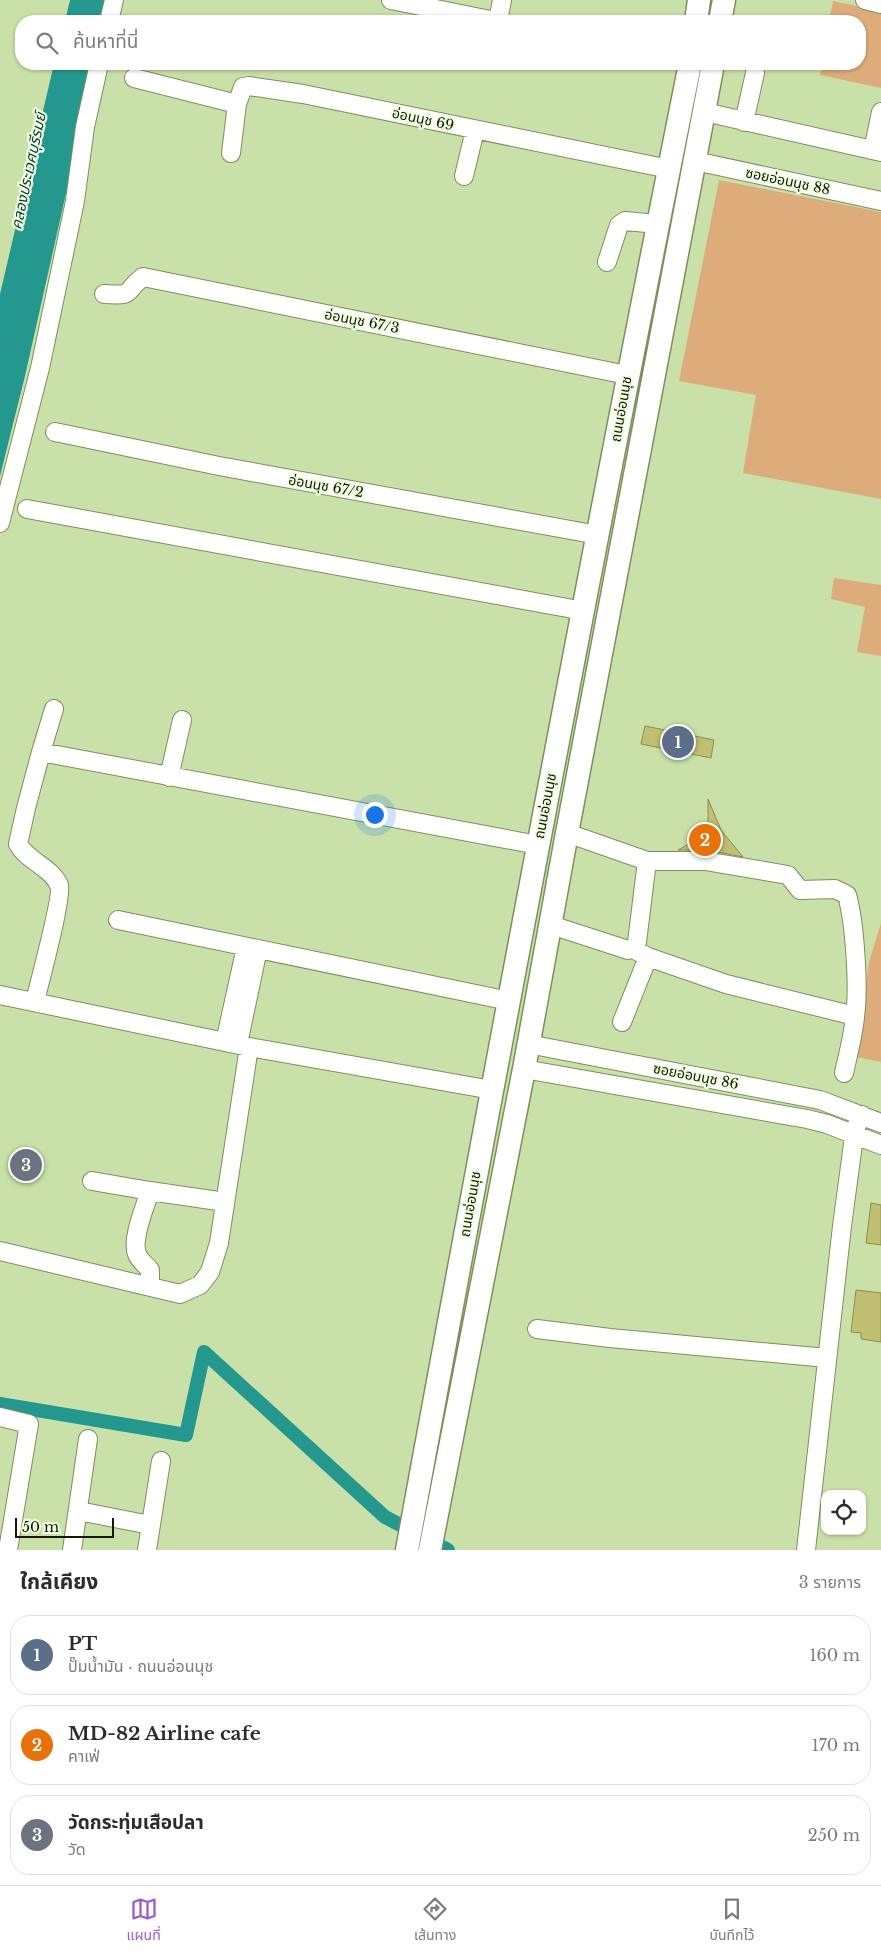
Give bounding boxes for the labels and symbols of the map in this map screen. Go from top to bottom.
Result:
street label: อ่อนนุช 69 [390,104,456,134]
water label: คลองประเวศบุรีรมย์ [6,108,50,231]
street label: ซอยอ่อนนุช 88 [744,163,832,199]
street label: อ่อนนุช 67/3 [323,305,401,337]
street label: ถนนอ่อนนุช [606,375,636,443]
street label: อ่อนนุช 67/2 [287,471,365,501]
pin: 1 [662,723,694,761]
street label: ถนนอ่อนนุช [530,772,560,840]
your location [362,802,388,828]
pin: 2 [689,821,721,859]
street label: ซอยอ่อนนุช 86 [652,1059,740,1093]
pin: 3 [10,1146,42,1184]
street label: ถนนอ่อนนุช [455,1170,485,1238]
scale bar [15,1515,114,1538]

